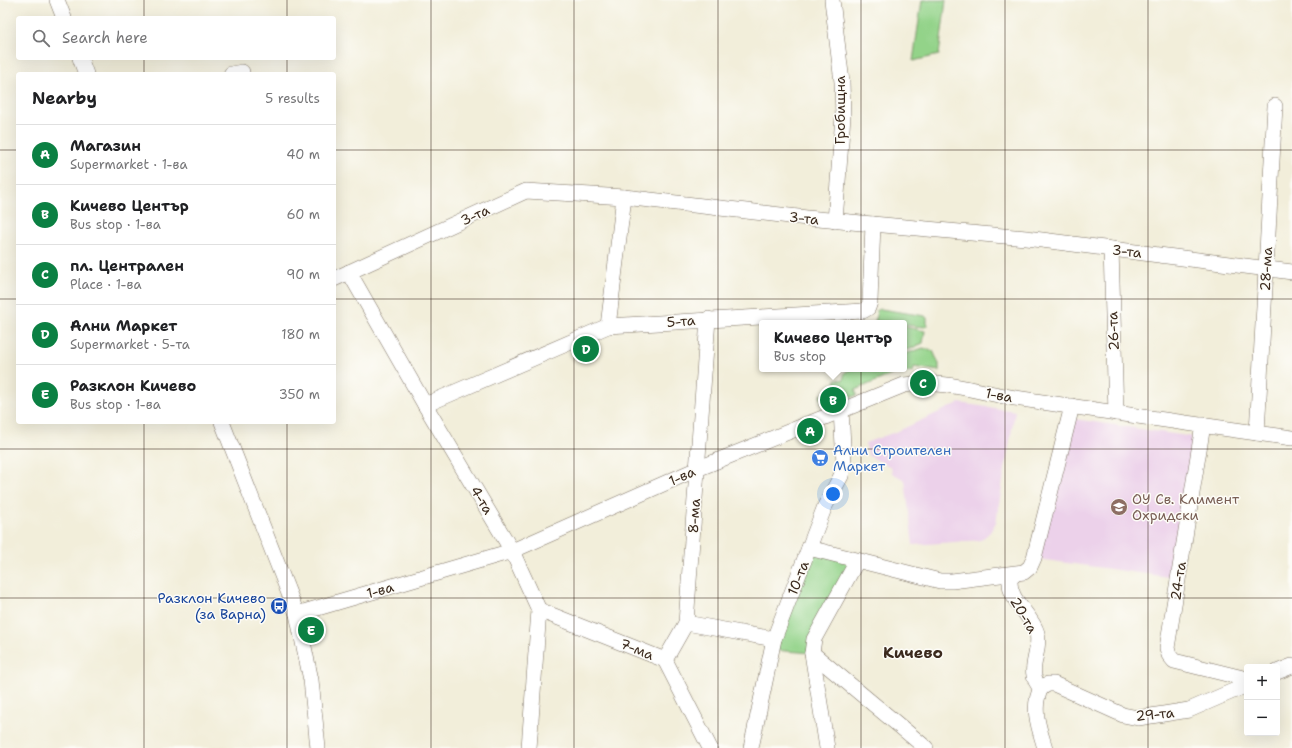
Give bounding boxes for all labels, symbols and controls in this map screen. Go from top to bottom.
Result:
search box [16,16,336,60]
icon: search [30,27,52,49]
text: Search here [62,28,148,48]
street label: Гробищна [831,75,849,145]
text: Nearby [32,87,97,109]
text: 5 results [265,90,320,107]
text: Магазин [70,136,141,156]
text: A [40,146,50,163]
text: 40 m [286,146,320,163]
text: Supermarket · 1-ва [70,156,188,173]
text: Кичево Център [70,196,189,216]
street label: 3-та [458,200,493,229]
text: B [41,206,49,223]
text: 60 m [287,206,320,223]
street label: 3-та [788,207,820,229]
text: Bus stop · 1-ва [70,216,161,233]
street label: 3-та [1111,240,1143,262]
street label: 28-ма [1256,246,1276,292]
text: пл. Централен [70,256,184,276]
text: C [41,266,49,283]
text: 90 m [286,266,320,283]
text: Place · 1-ва [70,276,142,293]
street label: 5-та [666,311,696,331]
street label: 26-та [1103,311,1123,351]
text: Ални Маркет [70,316,177,336]
popup [759,320,907,372]
text: D [40,326,50,343]
text: 180 m [281,326,320,343]
text: Кичево Център [774,328,892,348]
pin: D [573,334,599,364]
text: Supermarket · 5-та [70,336,190,353]
text: Bus stop [774,348,826,365]
pin: C [910,368,936,398]
text: Разклон Кичево [70,376,196,396]
street label: 1-ва [984,384,1014,406]
pin: B [820,385,846,415]
text: E [41,386,49,403]
text: 350 m [279,386,320,403]
text: Bus stop · 1-ва [70,396,161,413]
pin: A [797,416,823,446]
place label: Ални Строителен Маркет [833,441,951,475]
supermarket icon: Ални Строителен Маркет [810,448,830,468]
street label: 1-ва [666,462,698,490]
street label: 4-та [467,482,498,518]
your location [823,484,843,504]
place label: ОУ Св. Климент Охридски [1132,490,1240,524]
school or university icon: ОУ Св. Климент Охридски [1109,497,1129,517]
street label: 8-ма [684,498,704,534]
street label: 10-та [783,558,813,598]
street label: 24-та [1166,560,1190,602]
street label: 1-ва [364,577,396,602]
place label: Разклон Кичево (за Варна) [158,589,266,623]
street label: 20-та [1006,594,1042,637]
bus stop icon: Разклон Кичево (за Варна) [269,596,289,616]
pin: E [298,615,324,645]
street label: 7-ма [618,634,657,664]
district label: Кичево [883,642,943,663]
map controls [1244,664,1280,736]
button: + [1244,664,1280,700]
button: − [1244,700,1280,736]
street label: 29-та [1135,703,1175,725]

